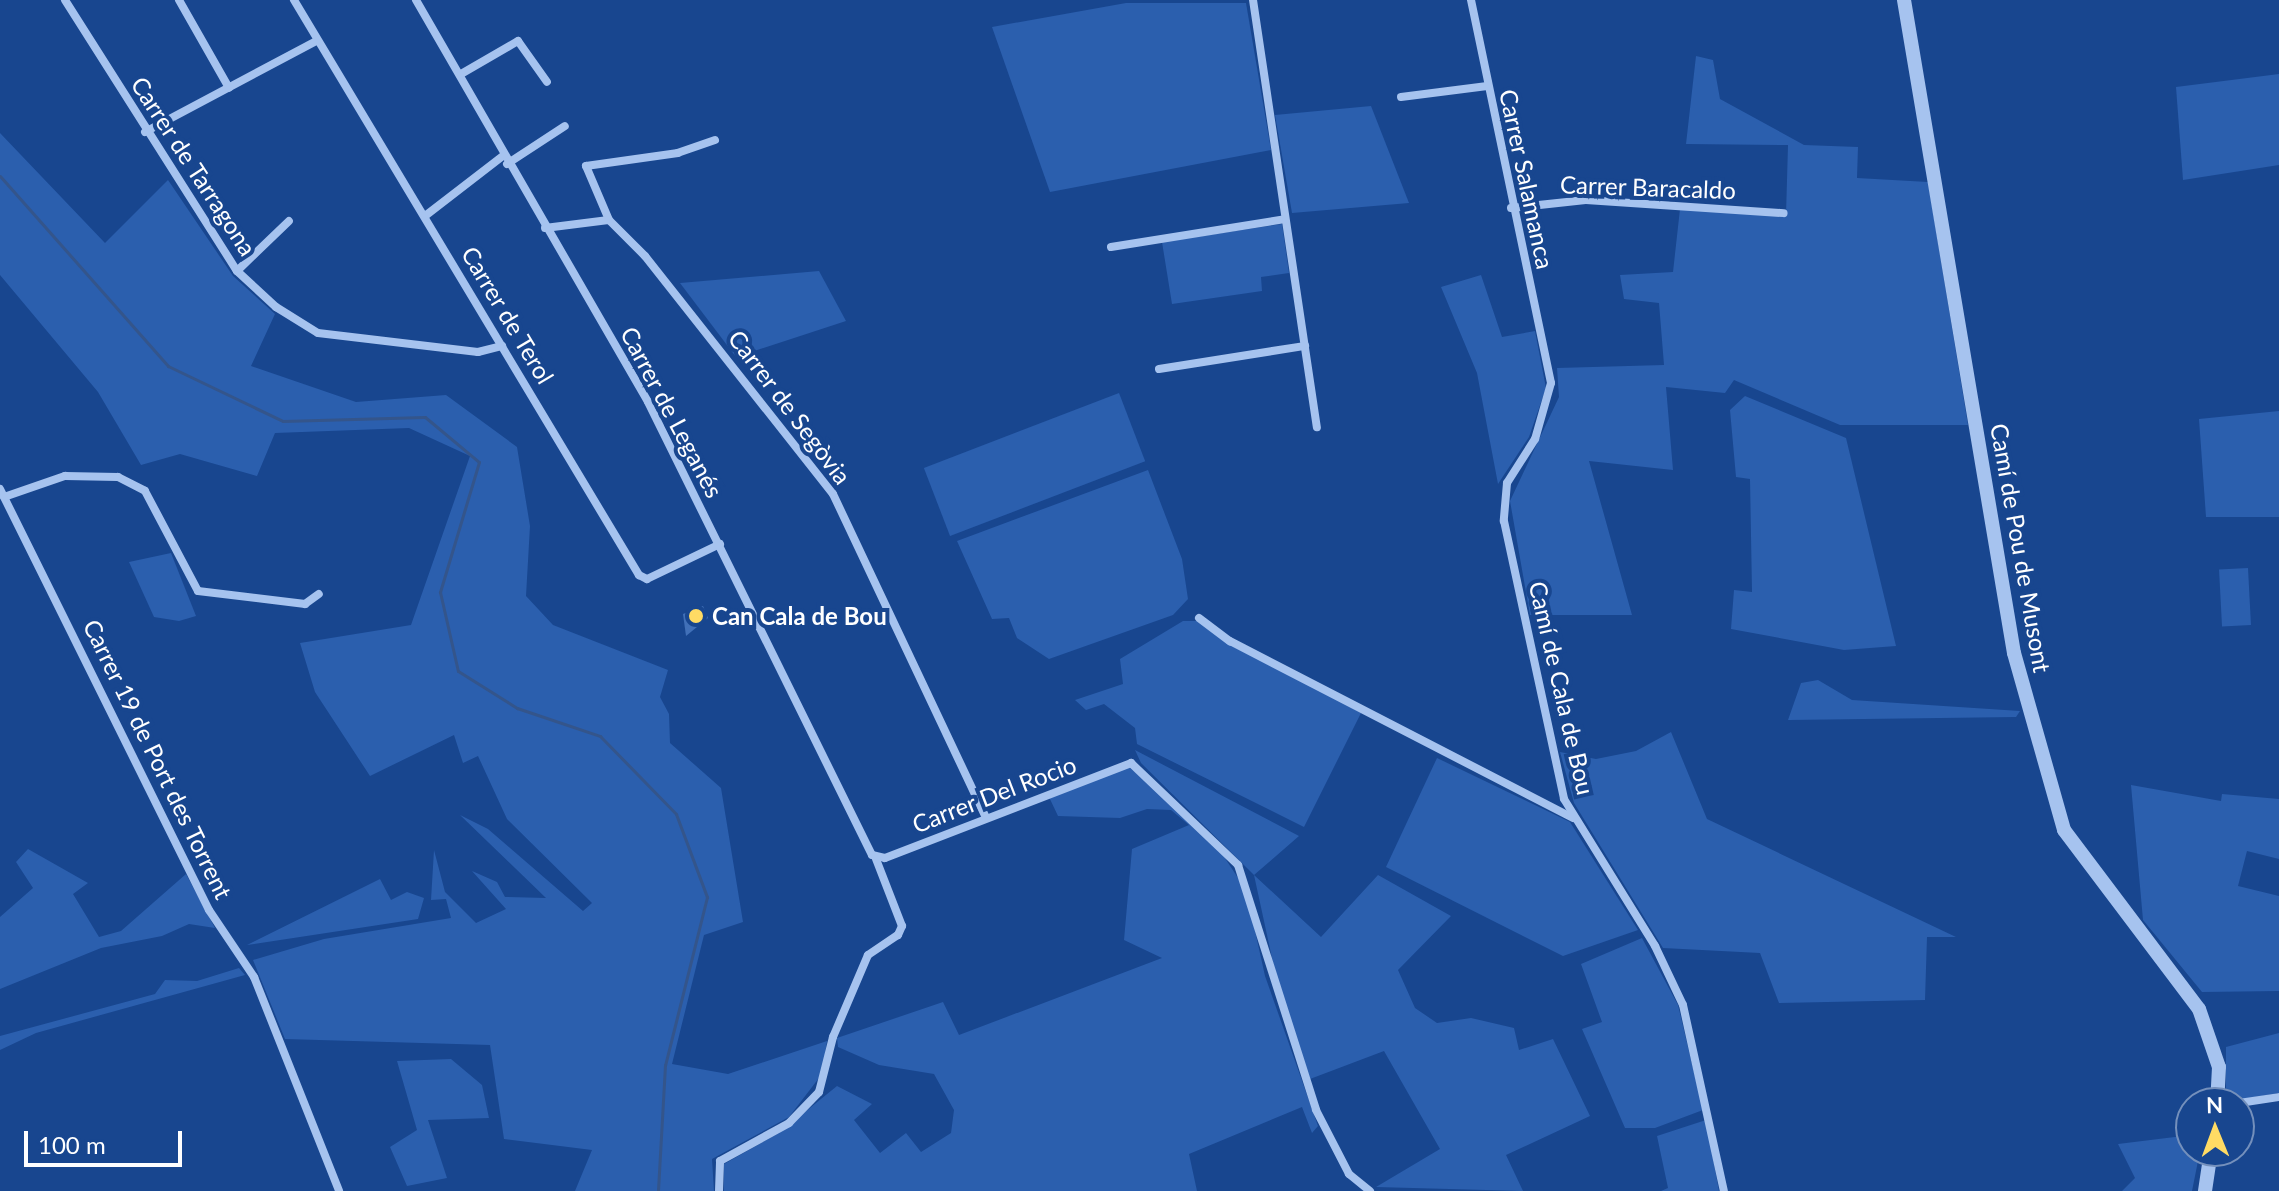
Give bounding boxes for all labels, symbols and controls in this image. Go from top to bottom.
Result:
street label: Carrer de Tarragona [125,71,263,261]
street label: Carrer Salamanca [1494,86,1560,272]
street label: Carrer Baracaldo [1559,170,1737,204]
street label: Carrer de Terol [455,241,561,389]
street label: Carrer de Leganés [615,321,729,503]
street label: Carrer de Segòvia [723,324,857,490]
street label: Camí de Pou de Musont [1985,421,2057,675]
street label: Camí de Cala de Bou [1523,578,1601,798]
place label: Can Cala de Bou [712,602,887,630]
marker: Can Cala de Bou [687,607,705,625]
street label: Carrer 19 de Port des Torrent [77,614,239,904]
street label: Carrer Del Rocio [908,749,1080,839]
north arrow [2175,1087,2255,1167]
text: N [2206,1091,2223,1118]
scale bar [28,1115,186,1165]
text: 100 m [38,1130,106,1159]

